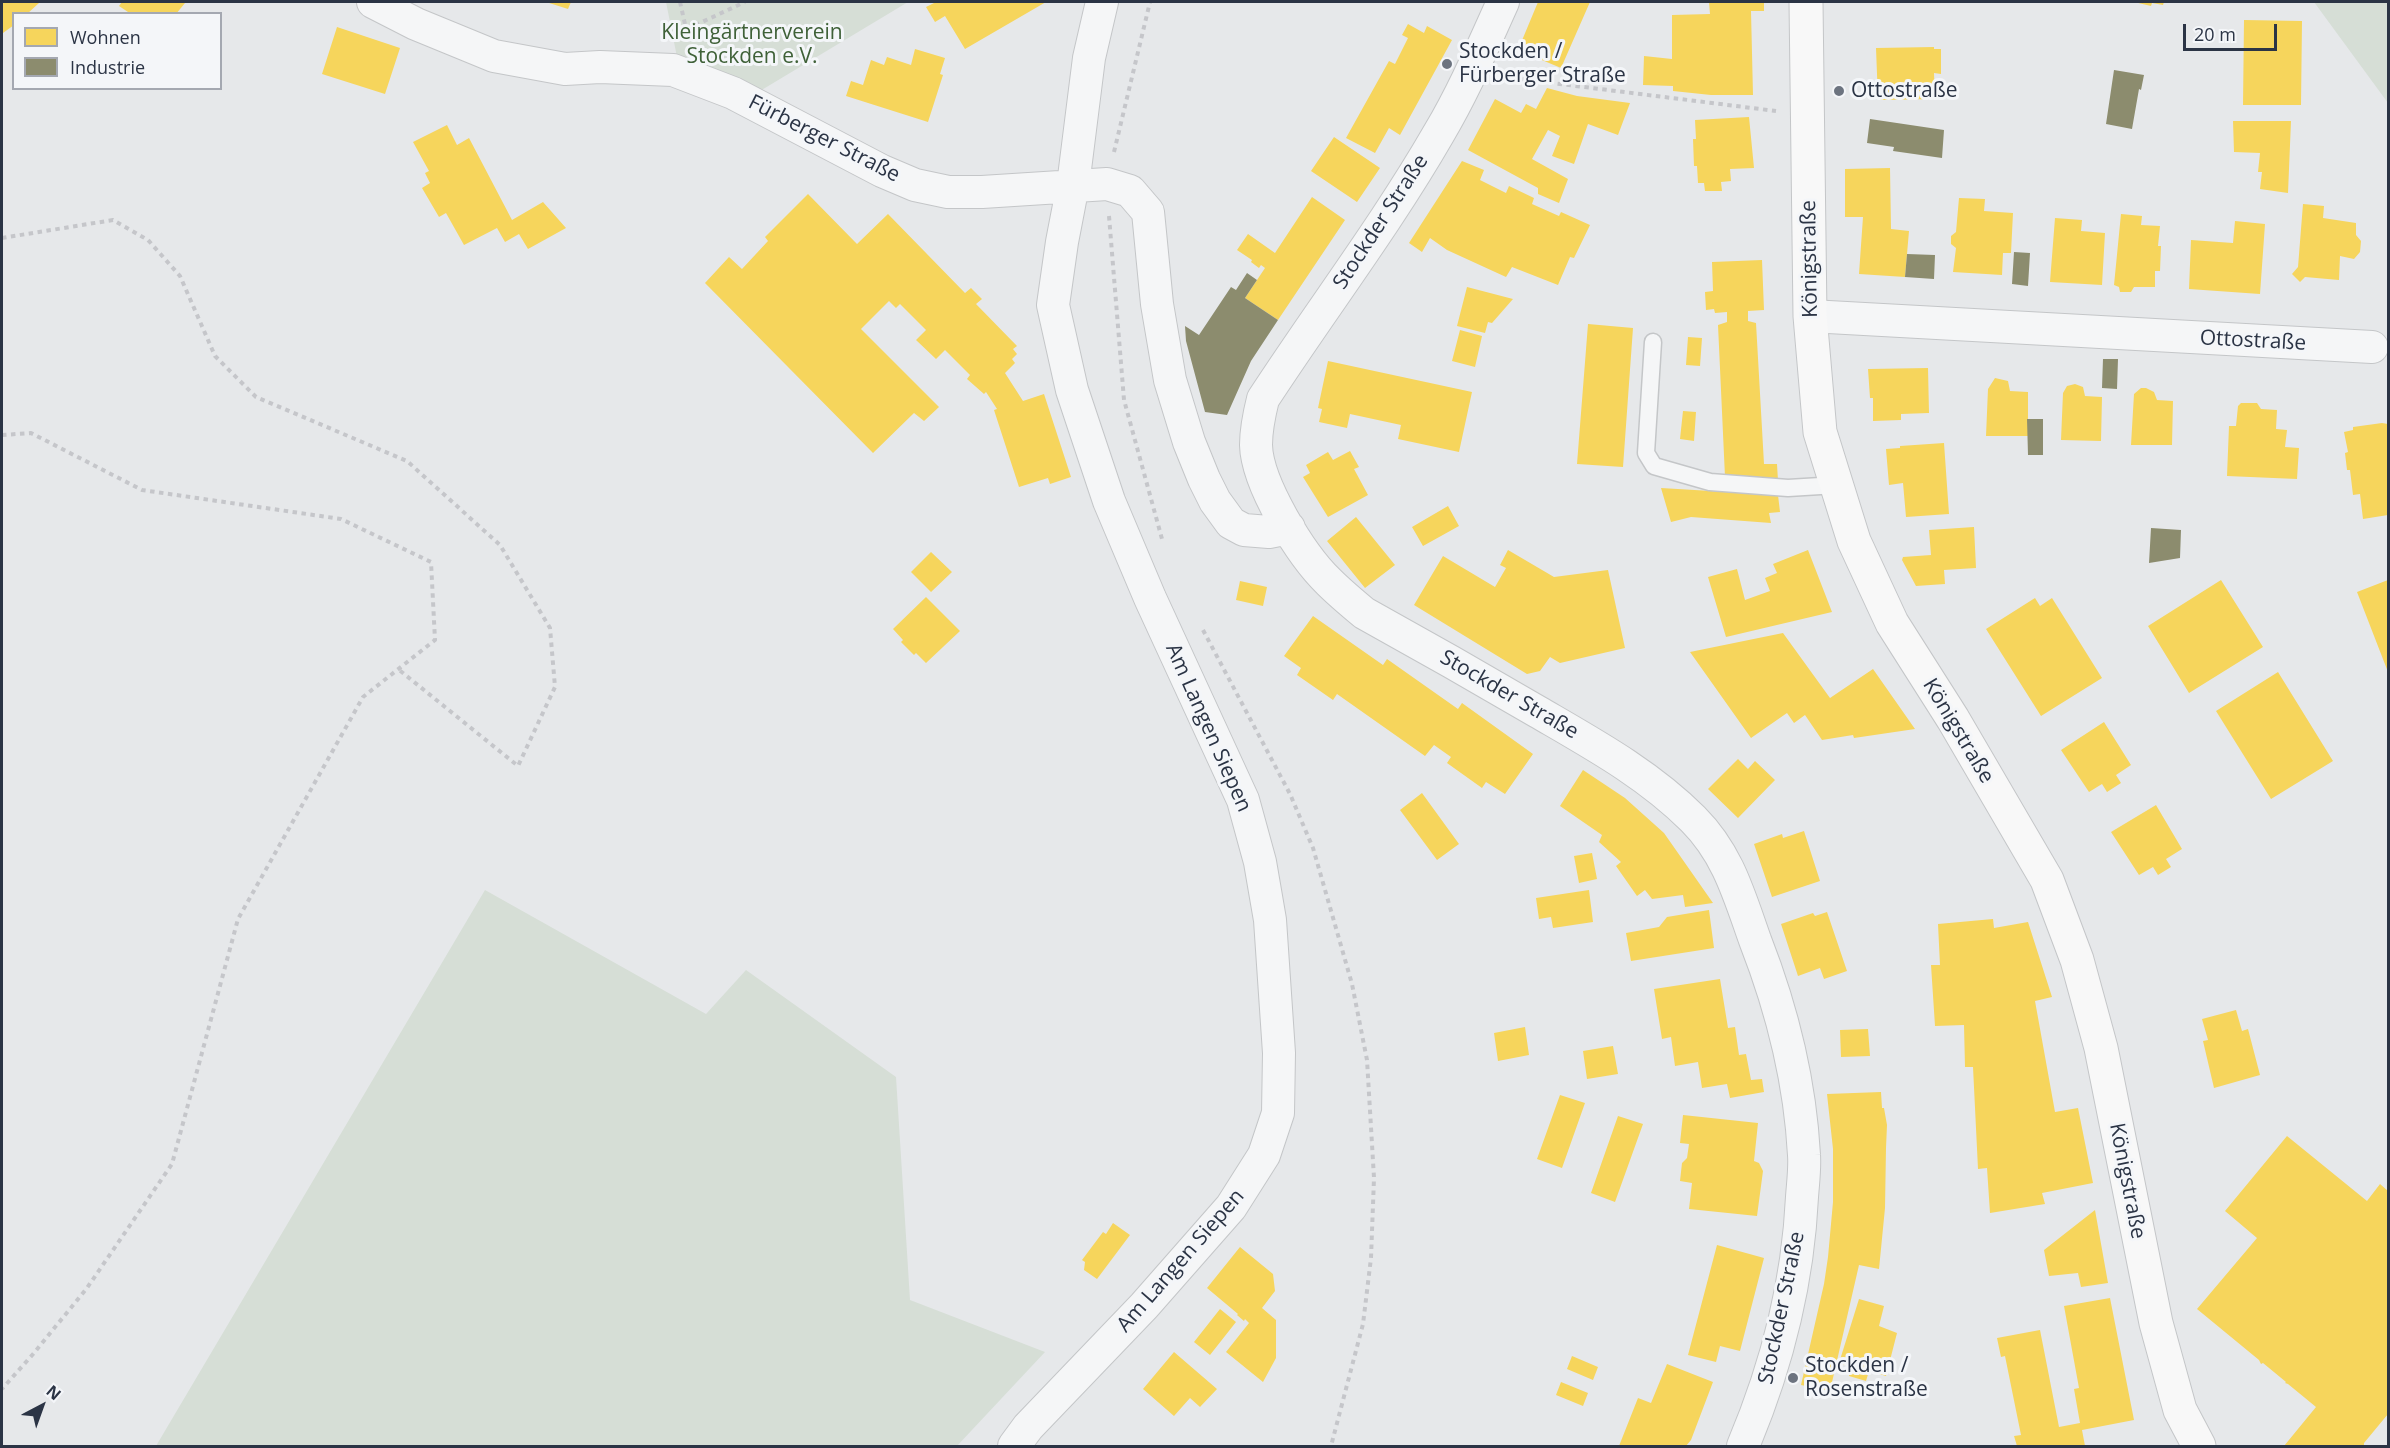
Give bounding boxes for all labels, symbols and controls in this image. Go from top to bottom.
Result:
legend [12,12,222,90]
scale bar [2186,12,2280,50]
park label: Kleingärtnerverein Stockden e.V. [661,20,843,70]
text: 20 m [2194,22,2236,46]
text: Wohnen [70,25,141,49]
place label: Stockden / Fürberger Straße [1459,39,1626,89]
text: Industrie [70,55,145,79]
marker: Stockden / Fürberger Straße [1440,57,1454,71]
place label: Ottostraße [1851,78,1958,104]
marker: Ottostraße [1832,84,1846,98]
street label: Fürberger Straße [744,90,904,188]
street label: Stockder Straße [1328,150,1434,294]
street label: Königstraße [1796,200,1824,318]
street label: Ottostraße [2199,326,2307,356]
street label: Am Langen Siepen [1160,640,1256,816]
street label: Stockder Straße [1435,645,1583,745]
street label: Königstraße [1917,674,1999,788]
street label: Königstraße [2103,1121,2151,1241]
street label: Am Langen Siepen [1112,1184,1250,1338]
street label: Stockder Straße [1754,1229,1810,1387]
place label: Stockden / Rosenstraße [1805,1353,1928,1403]
marker: Stockden / Rosenstraße [1786,1371,1800,1385]
north arrow [12,1376,72,1436]
text: N [42,1380,66,1405]

